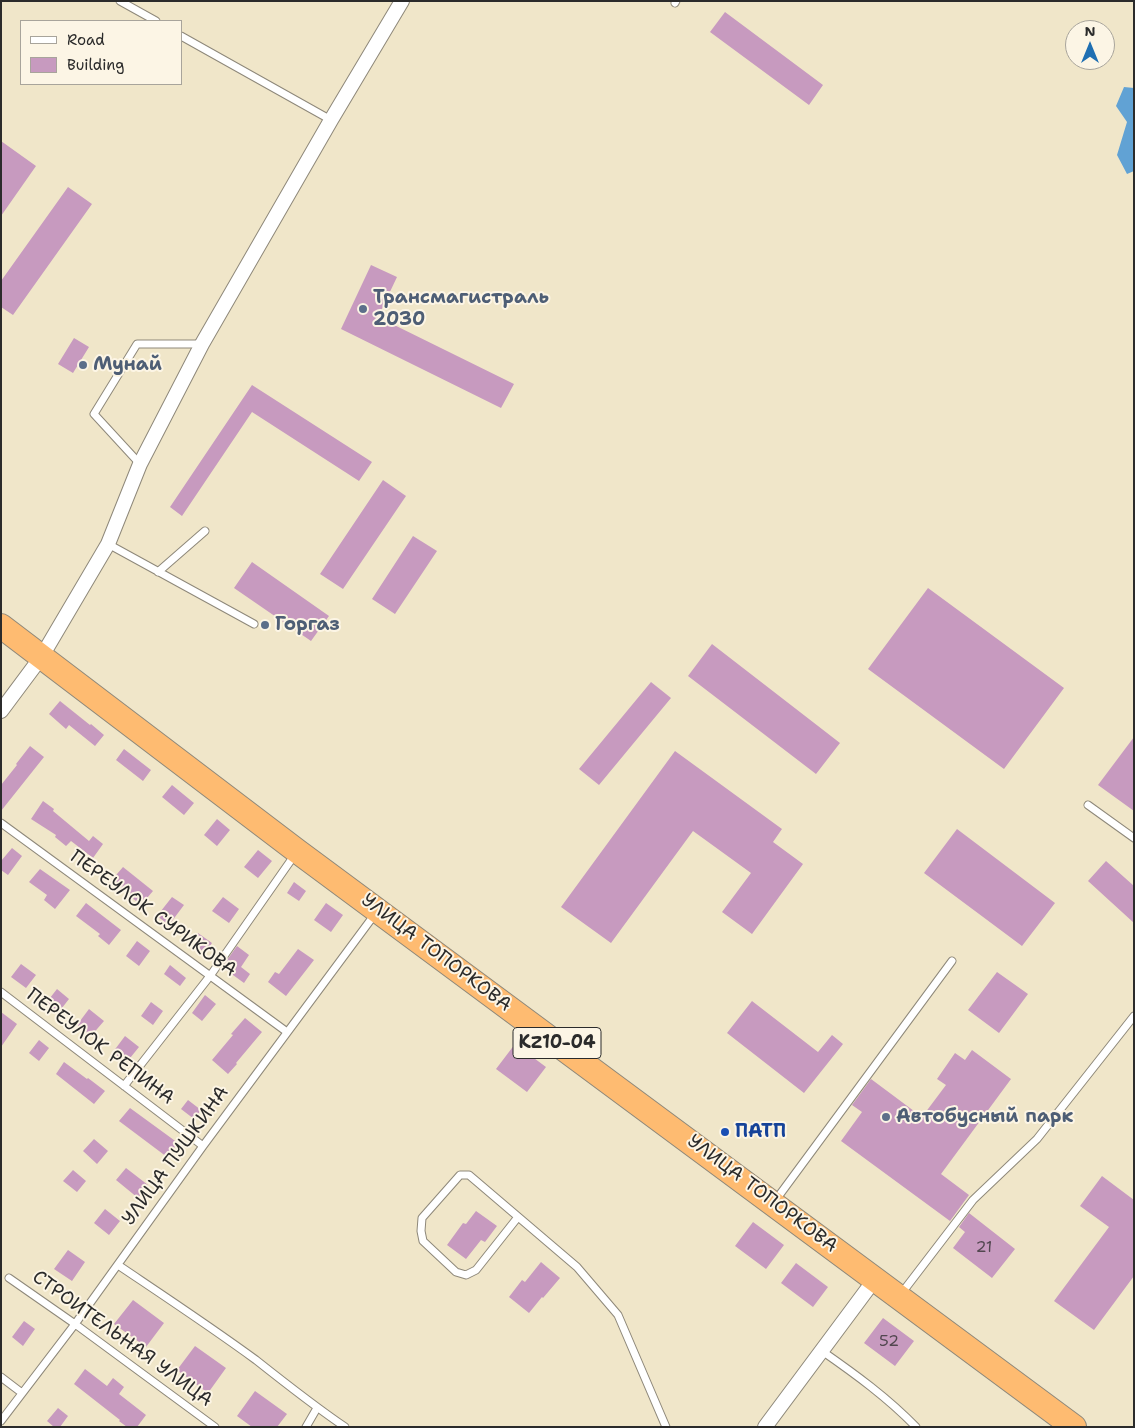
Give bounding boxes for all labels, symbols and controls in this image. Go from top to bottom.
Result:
legend [20,20,182,85]
north arrow [1065,20,1115,70]
text: N [1084,22,1096,40]
text: Road [67,30,105,50]
text: Building [67,55,124,75]
place label: Трансмагистраль 2030 [373,287,549,331]
marker: Трансмагистраль 2030 [357,303,369,315]
place label: Мунай [93,354,162,376]
marker: Мунай [77,359,89,371]
place label: Горгаз [275,614,340,636]
marker: Горгаз [259,619,271,631]
street label: ПЕРЕУЛОК СУРИКОВА [65,846,241,982]
street label: УЛИЦА ТОПОРКОВА [356,889,516,1017]
street label: ПЕРЕУЛОК РЕПИНА [22,984,178,1110]
road number: KZ10-04 [513,1028,601,1058]
street label: УЛИЦА ПУШКИНА [118,1082,234,1230]
place label: Автобусный парк [896,1106,1073,1128]
marker: Автобусный парк [880,1111,892,1123]
place label: ПАТП [735,1121,786,1143]
marker: ПАТП [719,1126,731,1138]
street label: УЛИЦА ТОПОРКОВА [682,1130,842,1258]
house number: 21 [975,1238,993,1258]
street label: СТРОИТЕЛЬНАЯ УЛИЦА [28,1266,216,1412]
house number: 52 [879,1332,899,1352]

